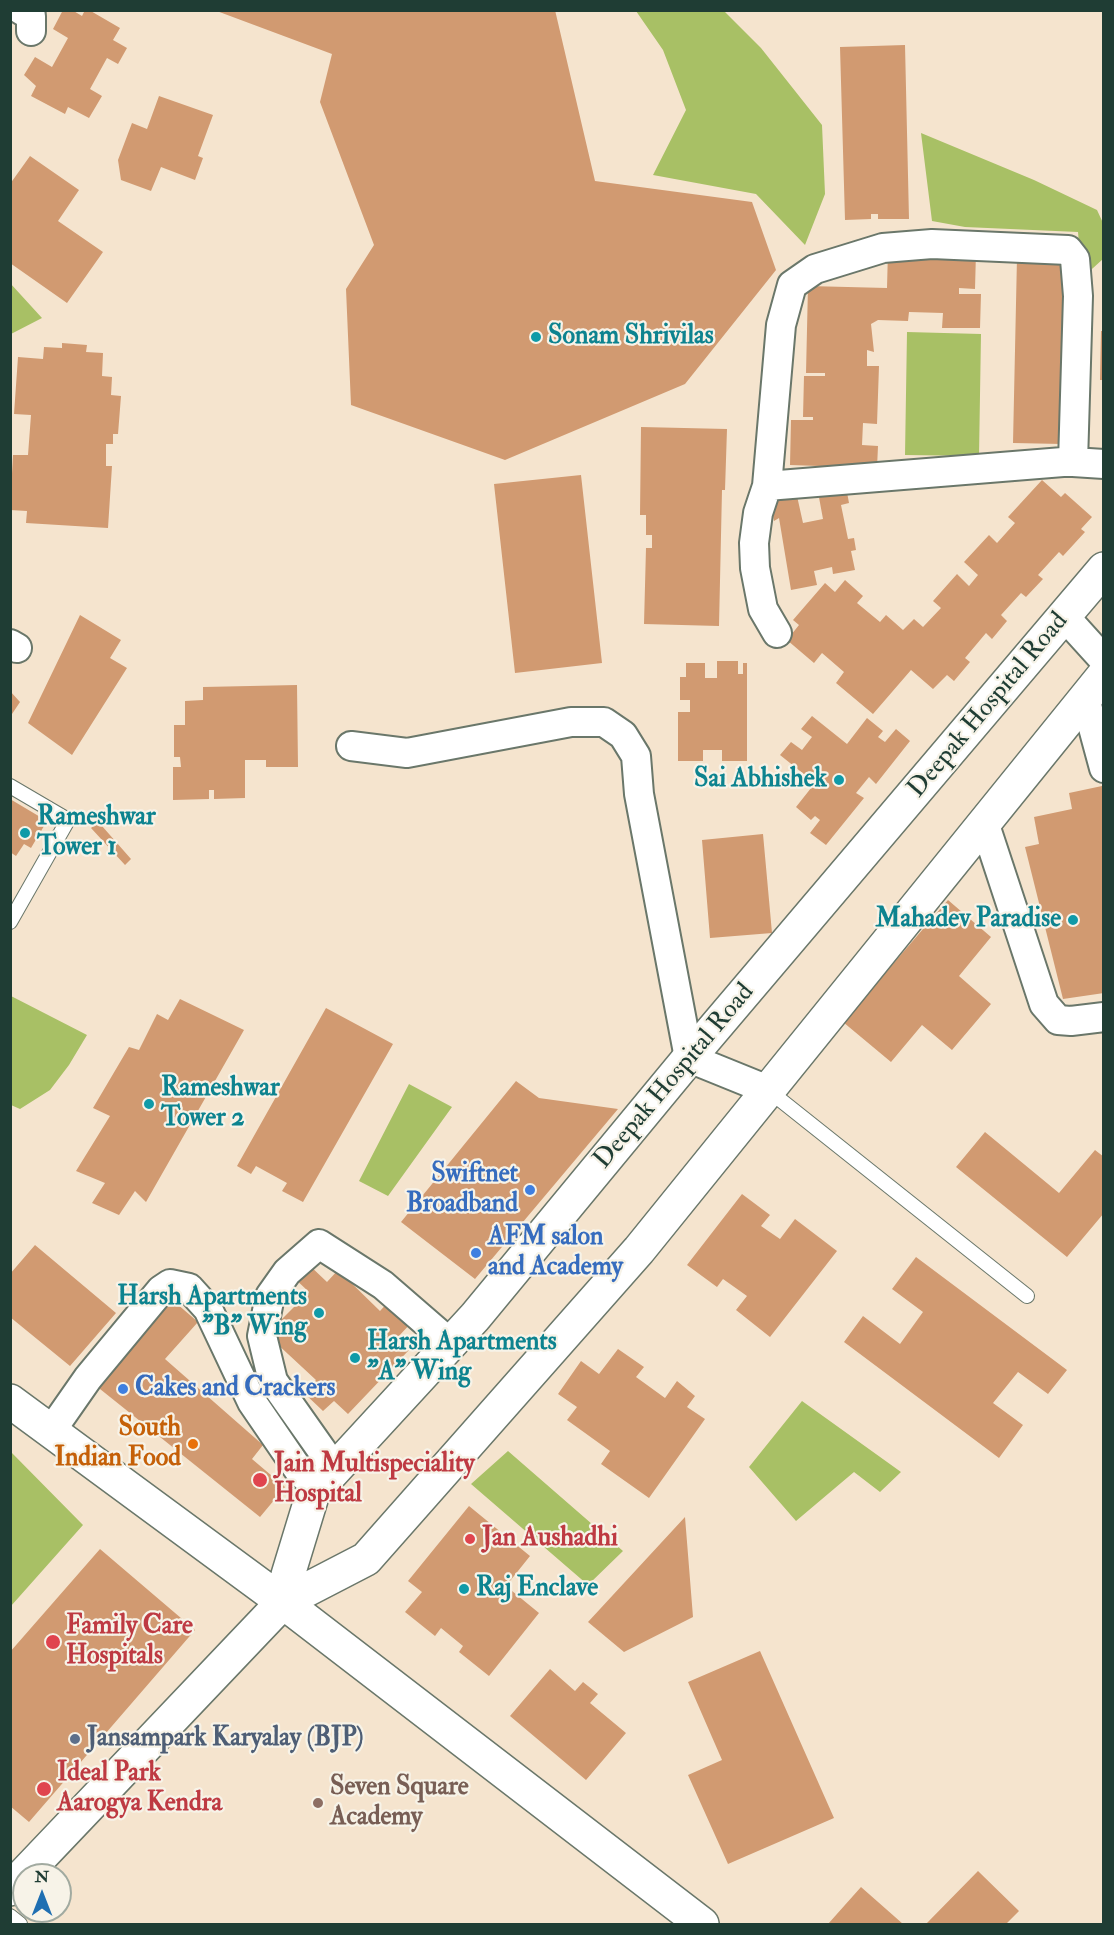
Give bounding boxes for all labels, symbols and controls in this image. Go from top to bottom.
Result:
place label: Sonam Shrivilas [548,321,714,353]
marker: Sonam Shrivilas [529,330,543,344]
street label: Deepak Hospital Road [902,607,1076,805]
place label: Sai Abhishek [694,764,827,796]
marker: Sai Abhishek [832,773,846,787]
place label: Rameshwar Tower 1 [37,802,156,864]
marker: Rameshwar Tower 1 [18,826,32,840]
place label: Mahadev Paradise [876,904,1061,936]
marker: Mahadev Paradise [1066,913,1080,927]
street label: Deepak Hospital Road [588,978,762,1176]
place label: Rameshwar Tower 2 [161,1073,280,1134]
marker: Rameshwar Tower 2 [142,1097,156,1111]
place label: Swiftnet Broadband [406,1159,518,1220]
marker: Swiftnet Broadband [523,1183,537,1197]
place label: AFM salon and Academy [488,1222,623,1284]
marker: AFM salon and Academy [469,1246,483,1260]
place label: Harsh Apartments "B" Wing [117,1282,307,1344]
marker: Harsh Apartments "B" Wing [312,1306,326,1320]
place label: Harsh Apartments "A" Wing [367,1327,557,1388]
marker: Harsh Apartments "A" Wing [348,1351,362,1365]
place label: Cakes and Crackers [135,1373,335,1405]
marker: Cakes and Crackers [116,1382,130,1396]
place label: South Indian Food [54,1413,181,1474]
marker: South Indian Food [186,1437,200,1451]
place label: Jain Multispeciality Hospital [274,1449,475,1510]
marker: Jain Multispeciality Hospital [251,1471,269,1489]
place label: Jan Aushadhi [482,1523,618,1555]
marker: Jan Aushadhi [463,1532,477,1546]
place label: Raj Enclave [476,1573,598,1605]
marker: Raj Enclave [457,1582,471,1596]
place label: Family Care Hospitals [66,1611,193,1672]
marker: Family Care Hospitals [44,1633,62,1651]
place label: Jansampark Karyalay (BJP) [87,1723,363,1755]
marker: Jansampark Karyalay (BJP) [68,1732,82,1746]
place label: Ideal Park Aarogya Kendra [57,1758,222,1820]
place label: Seven Square Academy [330,1772,469,1834]
marker: Ideal Park Aarogya Kendra [35,1780,53,1798]
marker: Seven Square Academy [311,1796,325,1810]
north arrow [12,1863,72,1923]
text: N [35,1867,49,1887]

